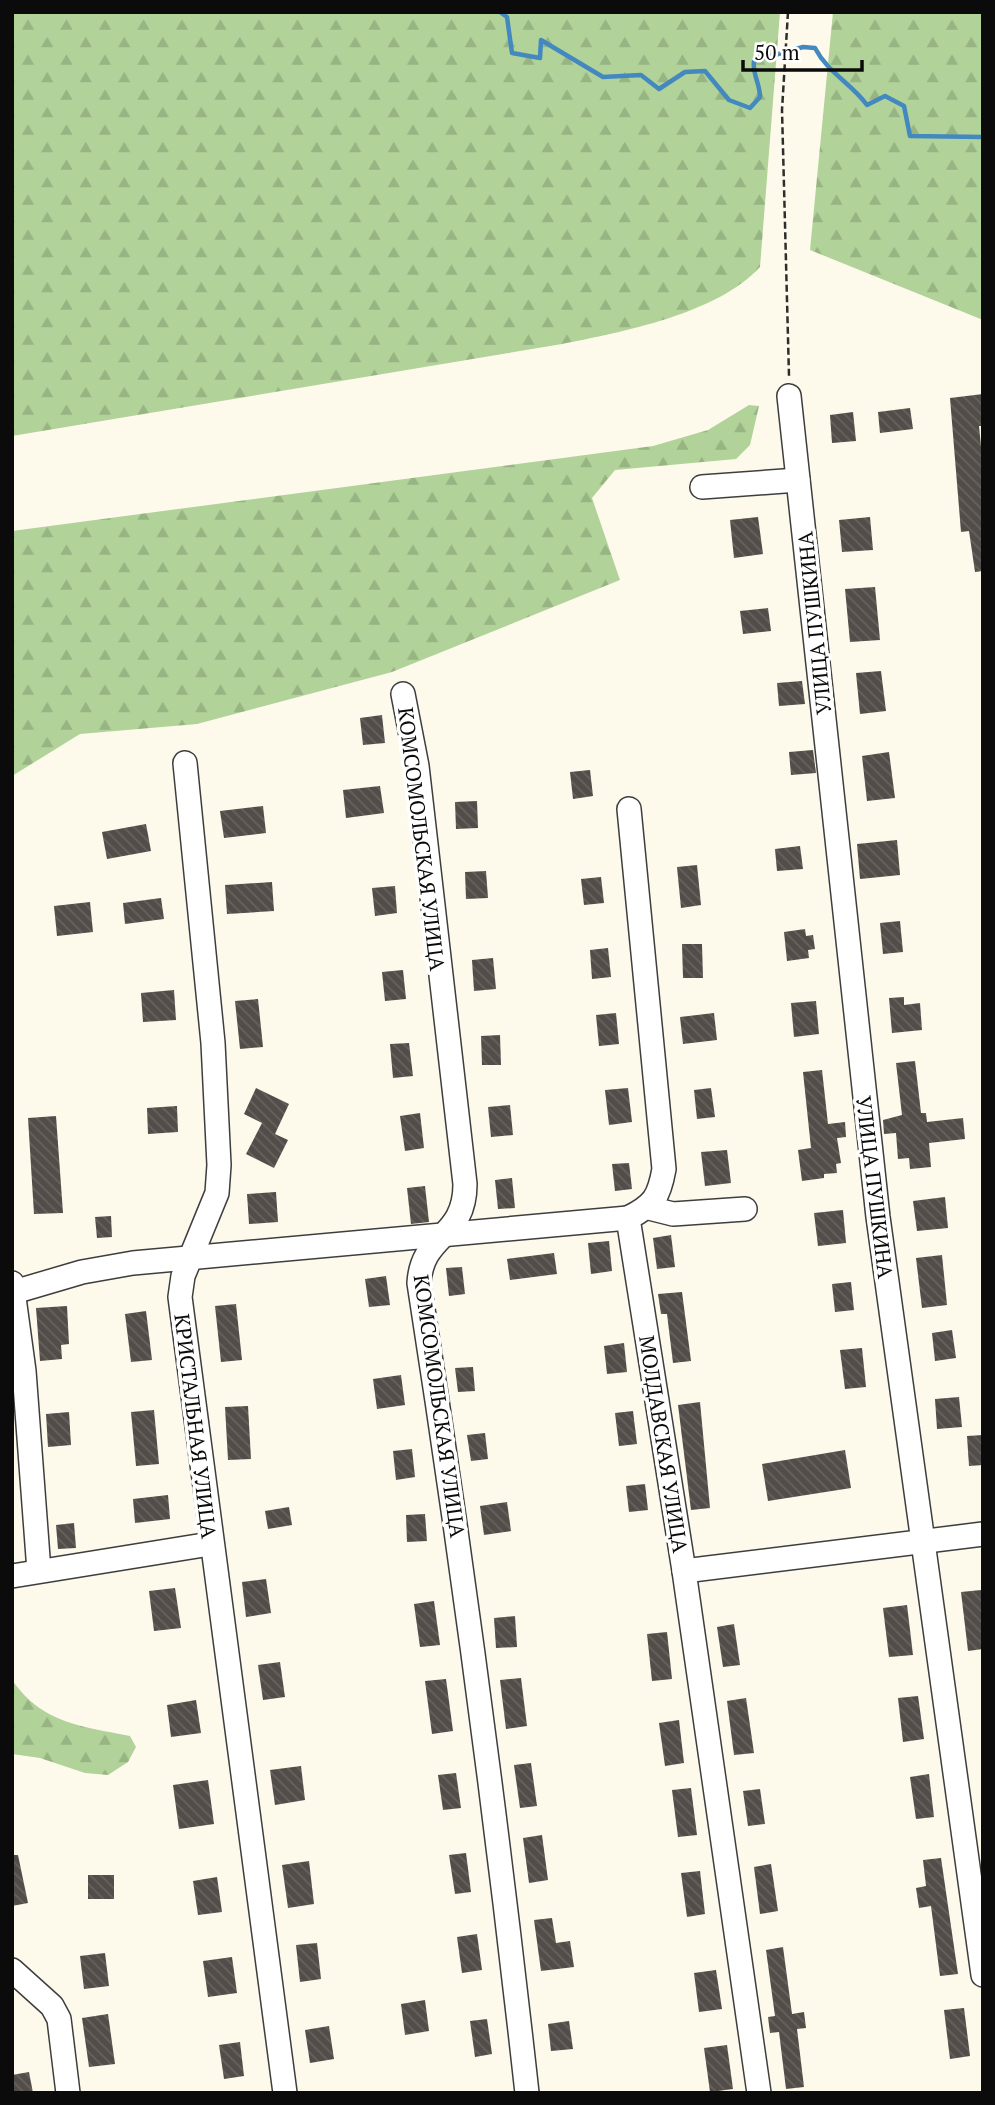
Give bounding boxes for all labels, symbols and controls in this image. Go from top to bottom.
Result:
scale bar [743,28,862,72]
text: 50 m [754,38,800,66]
street label: УЛИЦА ПУШКИНА [790,529,838,716]
street label: КОМСОМОЛЬСКАЯ УЛИЦА [392,706,452,973]
street label: УЛИЦА ПУШКИНА [850,1094,900,1281]
street label: КОМСОМОЛЬСКАЯ УЛИЦА [408,1273,472,1540]
street label: КРИСТАЛЬНАЯ УЛИЦА [168,1312,224,1541]
street label: МОЛДАВСКАЯ УЛИЦА [633,1333,695,1555]

